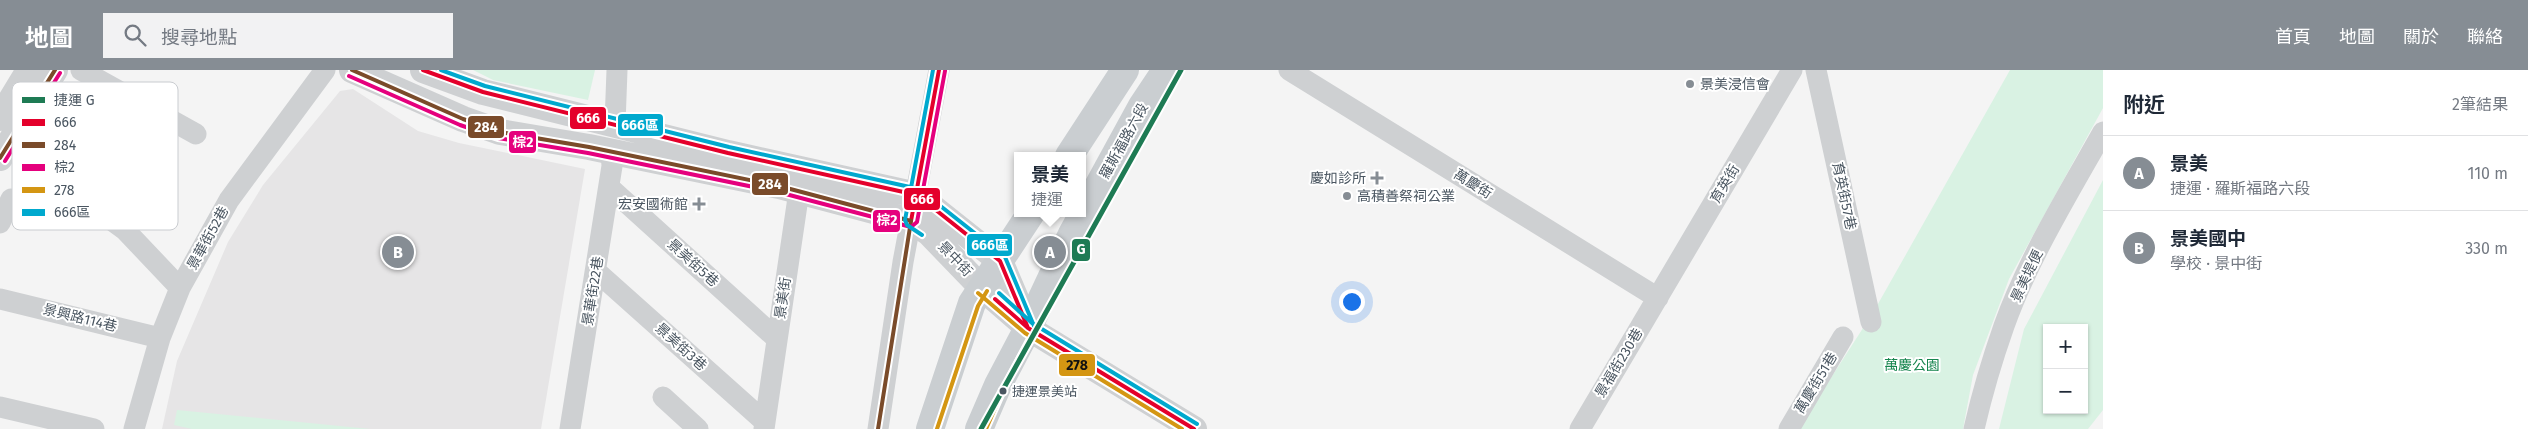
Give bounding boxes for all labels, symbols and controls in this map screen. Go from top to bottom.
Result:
search box [103,13,453,58]
icon: search [121,21,149,49]
text: 地圖 [25,24,73,52]
text: 搜尋地點 [161,26,237,49]
text: 首頁 [2275,26,2311,48]
text: 地圖 [2339,26,2375,48]
text: 關於 [2403,26,2439,48]
text: 聯絡 [2467,26,2503,48]
place label: 景美浸信會 [1700,76,1770,93]
marker: 景美浸信會 [1684,78,1696,90]
legend [12,82,178,230]
text: 捷運 G [54,92,95,109]
text: 附近 [2123,92,2165,118]
text: 2筆結果 [2452,95,2508,114]
street label: 羅斯福路六段 [1096,100,1152,182]
line badge: 666 [569,106,607,130]
text: 666 [576,110,600,127]
line badge: 666區 [617,113,664,137]
text: 666 [54,114,76,131]
line badge: 284 [467,115,505,139]
text: 666區 [621,117,659,134]
text: 284 [474,119,498,136]
line badge: 棕2 [508,130,537,154]
text: 棕2 [512,134,534,151]
text: 284 [54,137,77,154]
popup [1014,152,1086,217]
text: 景美 [2170,152,2208,175]
text: 棕2 [54,159,75,176]
street label: 育英街57巷 [1829,161,1859,231]
street label: 育英街 [1707,162,1743,206]
text: 景美 [1031,163,1069,186]
text: A [2134,164,2144,183]
text: 110 m [2467,164,2508,183]
street label: 萬慶街 [1451,166,1495,202]
place label: 慶如診所 [1310,170,1366,187]
marker: 慶如診所 [1370,171,1384,185]
line badge: 284 [751,172,789,196]
text: 284 [758,176,782,193]
text: 捷運 · 羅斯福路六段 [2170,179,2310,198]
text: 278 [54,182,75,199]
line badge: 666 [903,187,941,211]
place label: 高積善祭祠公業 [1357,188,1455,205]
text: 捷運 [1031,190,1063,209]
marker: 高積善祭祠公業 [1341,190,1353,202]
text: 666 [910,191,934,208]
place label: 宏安國術館 [618,196,688,213]
marker: 宏安國術館 [692,197,706,211]
street label: 景華街52巷 [184,203,232,273]
text: 666區 [54,204,90,221]
line badge: 棕2 [872,209,901,233]
text: 棕2 [876,212,898,229]
text: 景美國中 [2170,227,2246,250]
pin: B [382,233,414,271]
line badge: 666區 [966,233,1013,257]
pin: A [1034,233,1066,271]
street label: 景美街5巷 [664,236,722,290]
text: 666區 [971,237,1009,254]
street label: 景中街 [934,238,976,280]
line badge: G [1071,238,1091,262]
text: B [2134,239,2144,258]
text: 330 m [2465,239,2508,258]
text: G [1076,241,1086,258]
street label: 景美堤便 [2007,247,2047,305]
text: 學校 · 景中街 [2170,254,2262,273]
street label: 景華街22巷 [579,255,607,327]
street label: 景美街 [772,276,794,320]
your location [1339,289,1365,315]
street label: 景興路114巷 [41,301,119,335]
street label: 景美街3巷 [652,320,710,374]
map controls [2043,324,2088,414]
button: + [2043,324,2088,369]
street label: 景福街230巷 [1592,325,1646,401]
street label: 萬慶街51巷 [1791,349,1841,417]
line badge: 278 [1058,353,1096,377]
text: 278 [1066,357,1088,374]
park label: 萬慶公園 [1884,357,1940,374]
button: − [2043,369,2088,414]
place label: 捷運景美站 [1012,384,1077,399]
marker: 捷運景美站 [998,386,1008,396]

